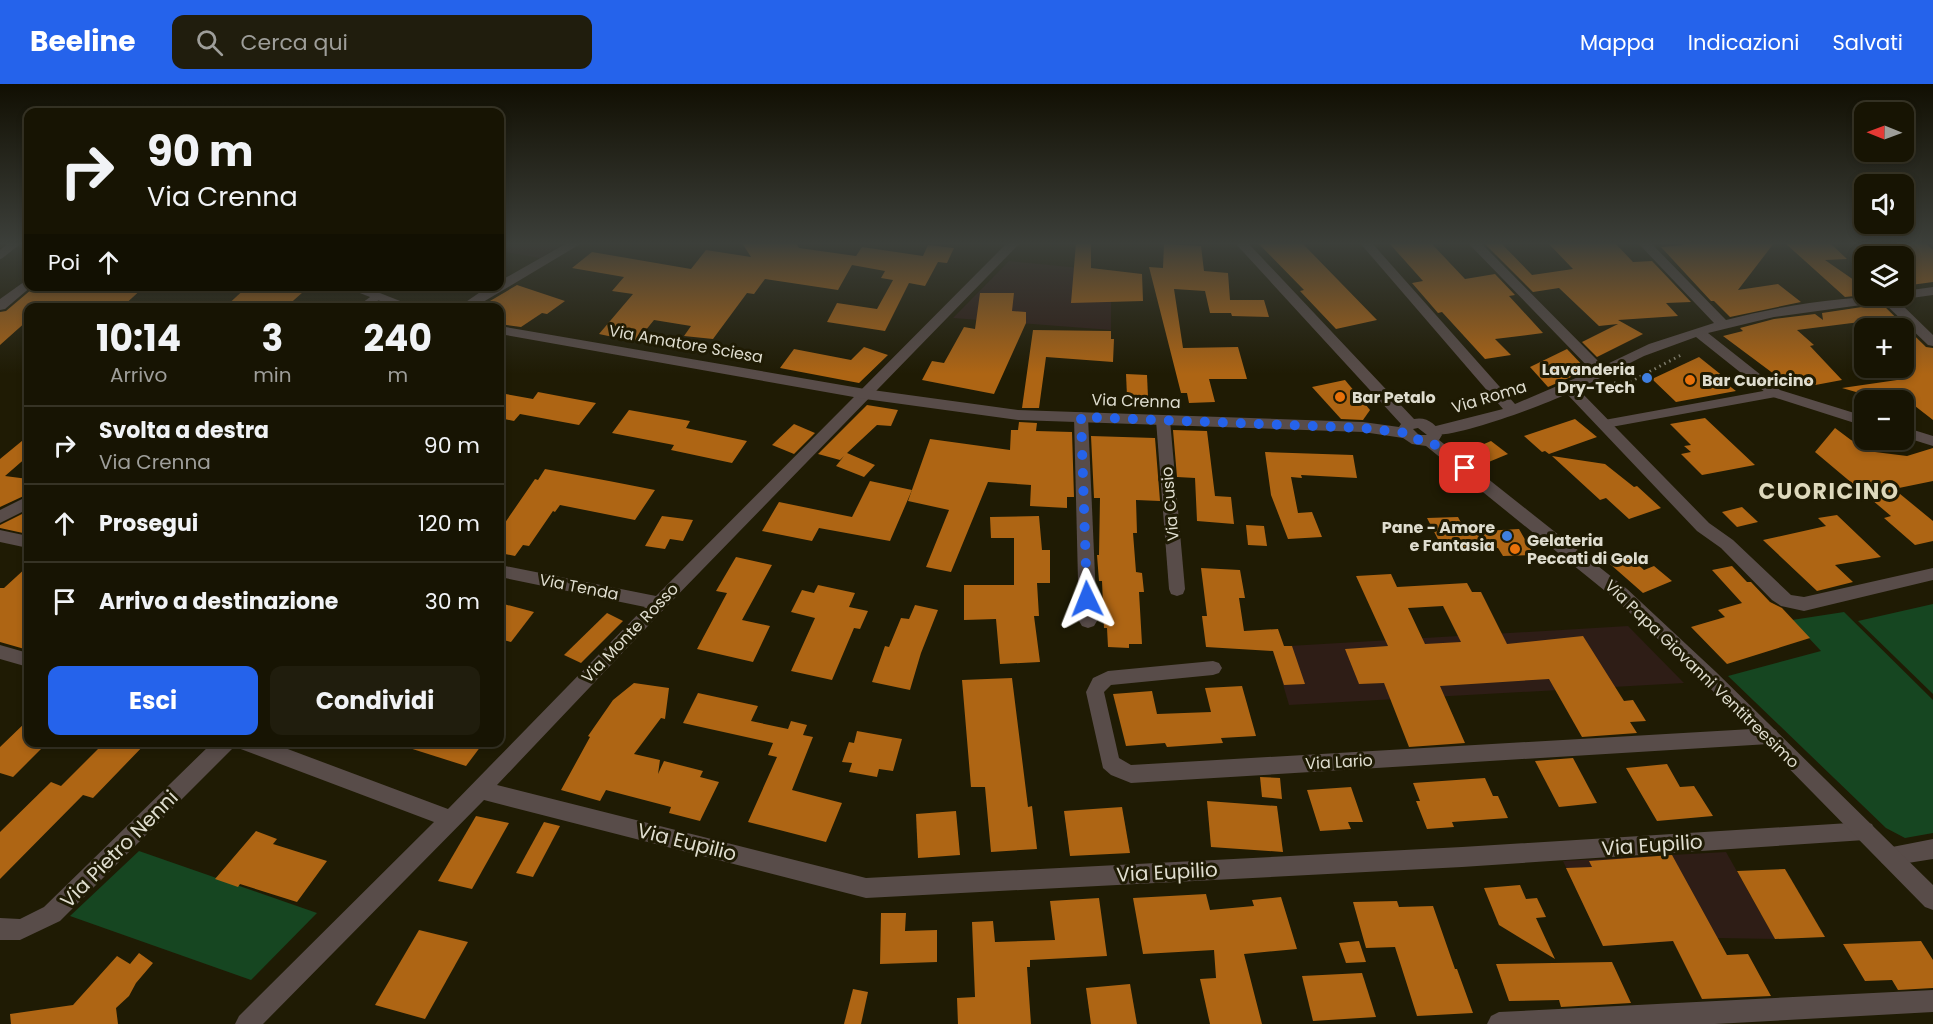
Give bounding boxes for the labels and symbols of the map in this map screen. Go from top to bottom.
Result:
north arrow [1854,102,1914,162]
street label: Via Amatore Sciesa [607,319,765,369]
place label: Lavanderia Dry-Tech [1542,358,1635,399]
place label: Bar Cuoricino [1702,369,1814,392]
marker: Lavanderia Dry-Tech [1640,371,1654,385]
marker: Bar Cuoricino [1683,373,1697,387]
street label: Via Roma [1449,375,1529,419]
place label: Bar Petalo [1352,386,1436,409]
street label: Via Crenna [1091,388,1181,414]
marker: Bar Petalo [1333,390,1347,404]
pin [1439,442,1490,493]
street label: Via Cusio [1155,466,1185,542]
district label: CUORICINO [1759,476,1900,507]
place label: Pane - Amore e Fantasia [1382,516,1495,557]
marker: Pane - Amore e Fantasia [1500,529,1514,543]
place label: Gelateria Peccati di Gola [1527,529,1649,570]
marker: Gelateria Peccati di Gola [1508,542,1522,556]
position arrow [1055,567,1119,631]
street label: Via Tenda [537,568,621,606]
street label: Via Papa Giovanni Ventitreesimo [1600,575,1804,773]
street label: Via Monte Rosso [576,578,684,688]
street label: Via Lario [1305,749,1373,775]
street label: Via Pietro Nenni [54,784,184,914]
street label: Via Eupilio [634,816,740,868]
street label: Via Eupilio [1600,827,1704,863]
street label: Via Eupilio [1116,855,1218,889]

